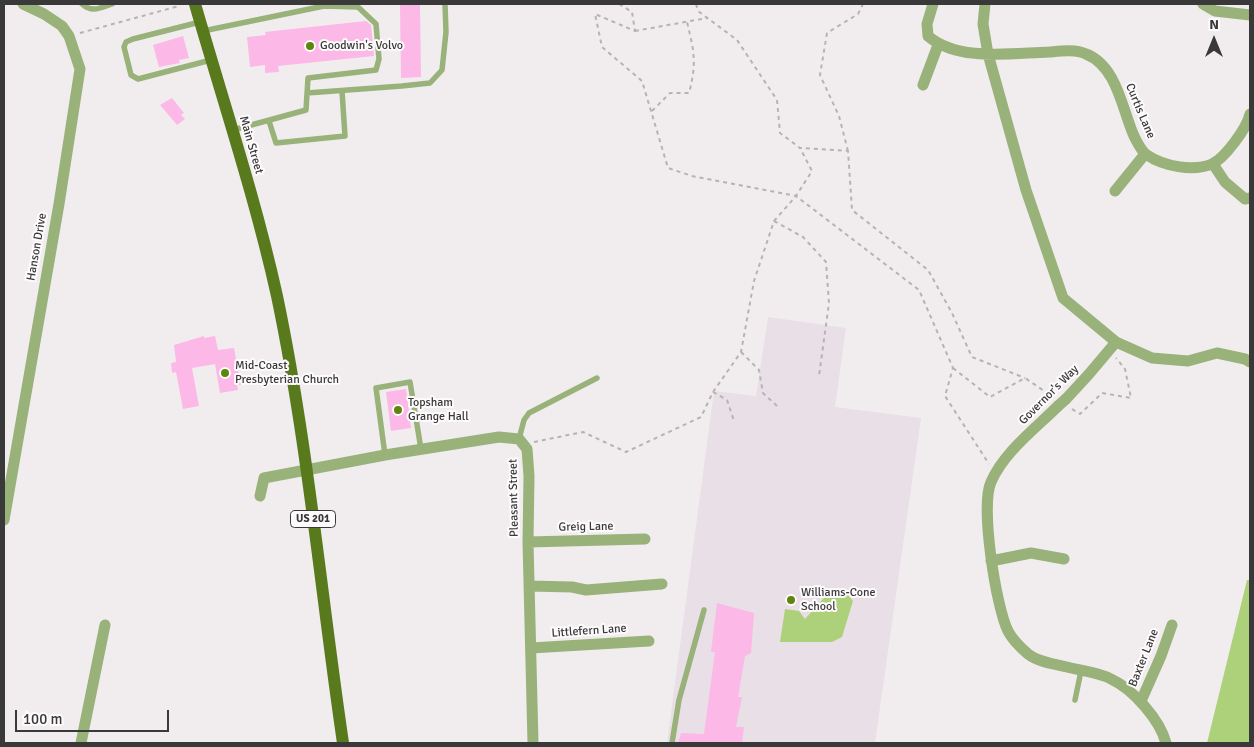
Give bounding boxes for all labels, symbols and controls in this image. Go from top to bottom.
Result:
north arrow [1189,15,1239,65]
text: N [1209,16,1219,33]
place label: Goodwin's Volvo [320,39,403,53]
marker: Goodwin's Volvo [304,40,316,52]
street label: Curtis Lane [1122,81,1158,141]
street label: Main Street [236,114,266,176]
street label: Hanson Drive [24,212,50,282]
place label: Mid-Coast Presbyterian Church [235,359,339,387]
street label: Governor's Way [1016,362,1082,428]
marker: Mid-Coast Presbyterian Church [219,367,231,379]
place label: Topsham Grange Hall [408,396,469,424]
marker: Topsham Grange Hall [392,404,404,416]
street label: Pleasant Street [506,459,522,537]
road number: US 201 [290,510,336,528]
street label: Greig Lane [558,519,614,535]
place label: Williams-Cone School [801,586,876,614]
marker: Williams-Cone School [785,594,797,606]
street label: Littlefern Lane [551,621,627,641]
street label: Baxter Lane [1126,627,1162,689]
scale bar [18,700,171,732]
text: 100 m [23,710,63,728]

